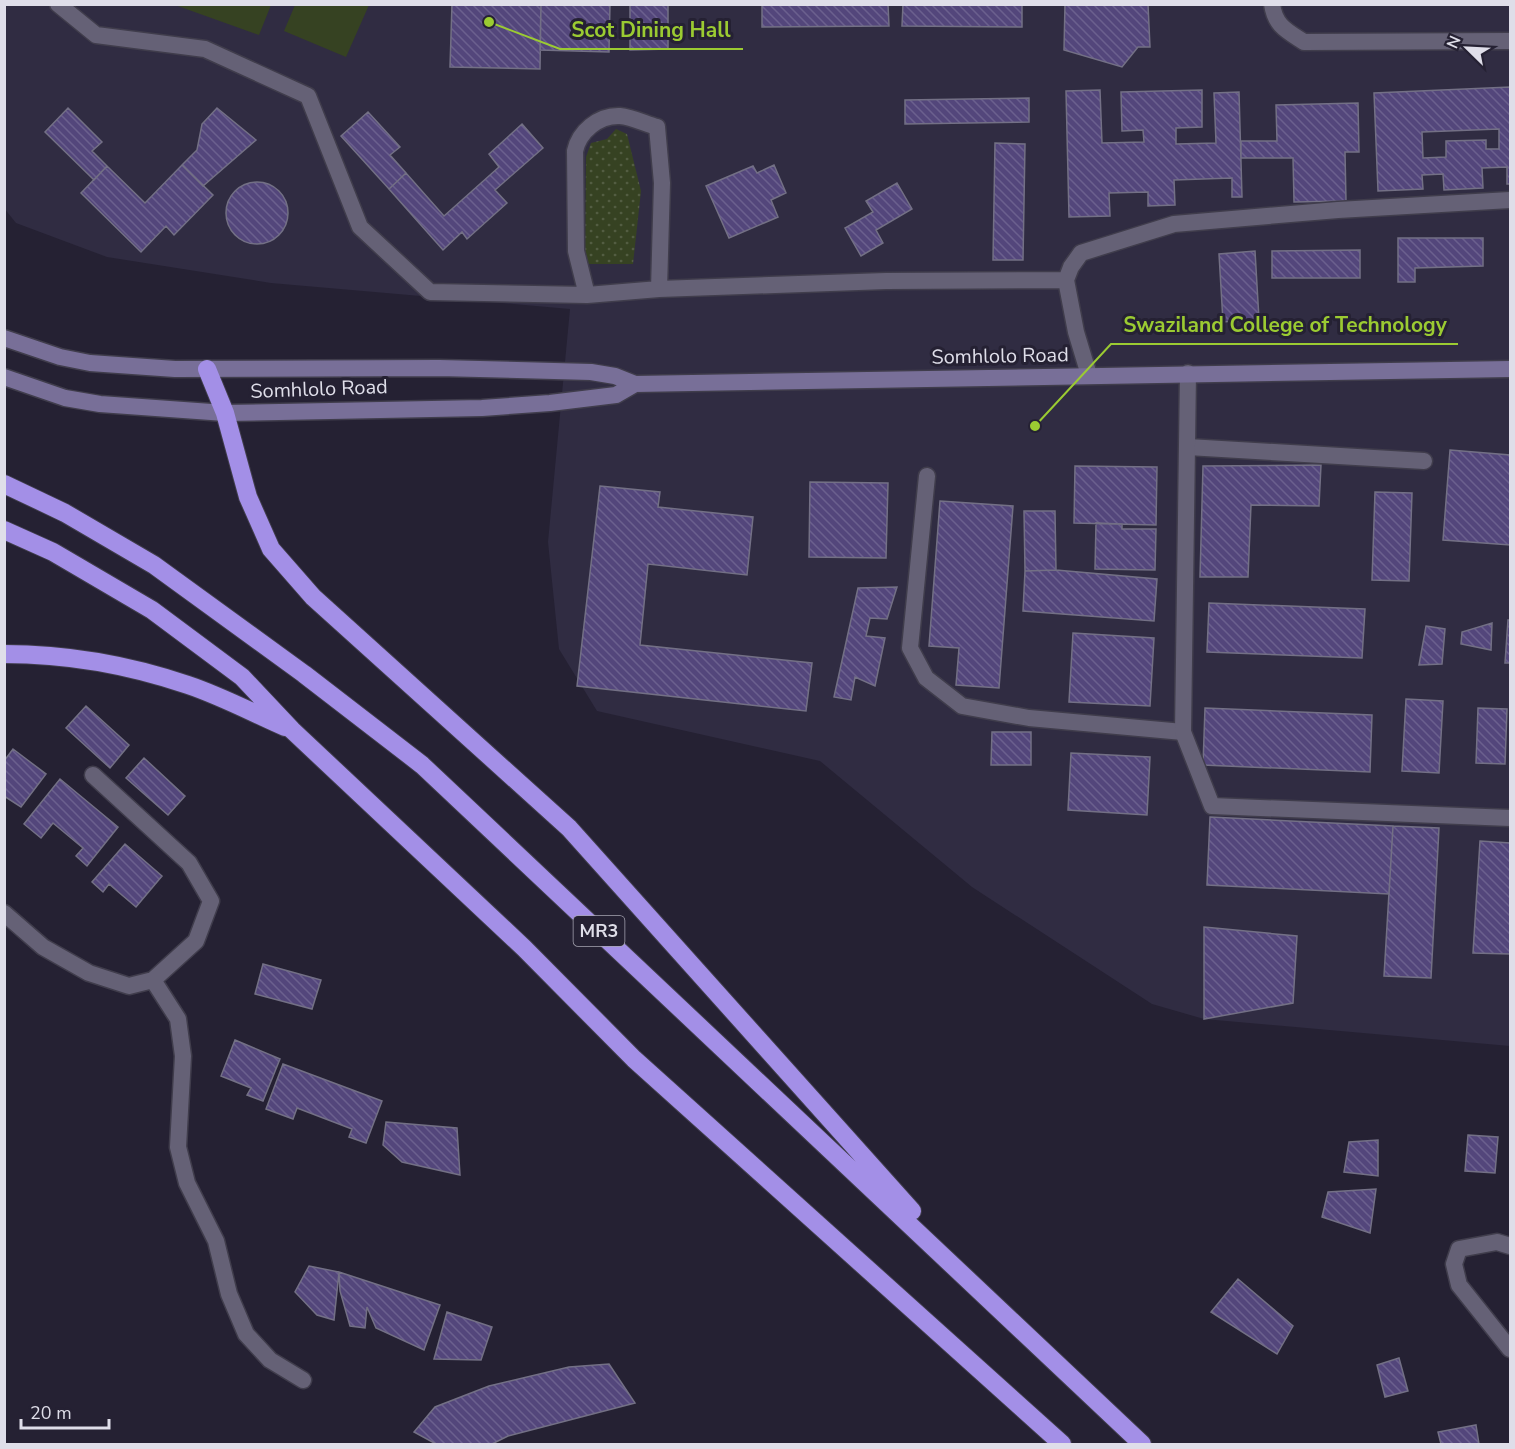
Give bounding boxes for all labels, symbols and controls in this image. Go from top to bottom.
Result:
callout: Scot Dining Hall [560,10,743,49]
text: Scot Dining Hall [571,16,731,44]
north arrow [1437,18,1497,78]
text: N [1442,32,1467,52]
callout: Swaziland College of Technology [1111,305,1458,344]
text: Swaziland College of Technology [1123,311,1448,339]
street label: Somhlolo Road [931,341,1069,371]
street label: Somhlolo Road [250,373,388,405]
road number: MR3 [574,916,624,946]
scale bar [21,1392,110,1430]
text: 20 m [30,1401,72,1425]

